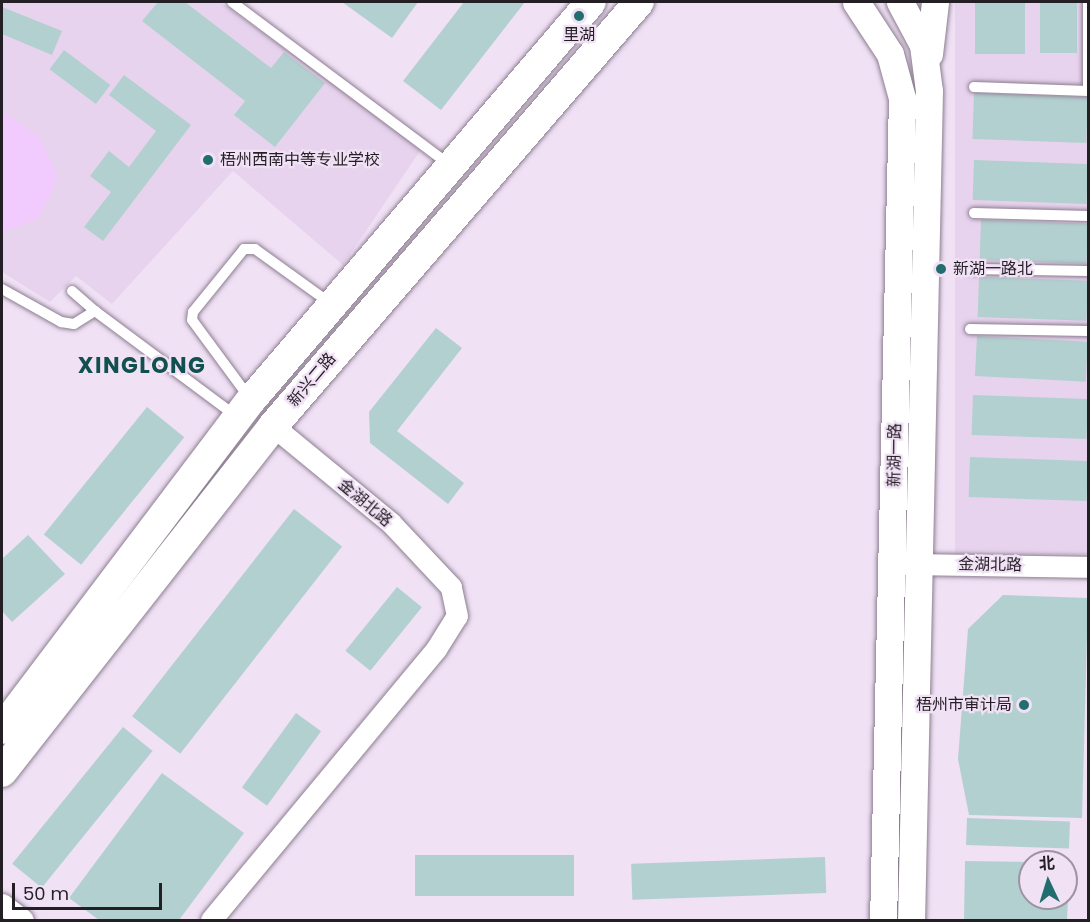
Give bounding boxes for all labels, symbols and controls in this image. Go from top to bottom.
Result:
marker: 里湖 [572,9,586,23]
place label: 里湖 [563,25,595,45]
place label: 梧州西南中等专业学校 [220,150,380,170]
marker: 梧州西南中等专业学校 [201,153,215,167]
place label: 新湖一路北 [953,259,1033,279]
marker: 新湖一路北 [934,262,948,276]
street label: 新兴二路 [284,349,340,411]
district label: XINGLONG [78,353,206,379]
street label: 新湖一路 [885,423,905,487]
street label: 金湖北路 [334,475,396,531]
street label: 金湖北路 [958,555,1022,575]
place label: 梧州市审计局 [916,695,1012,715]
marker: 梧州市审计局 [1017,698,1031,712]
north arrow [1018,850,1078,910]
text: 北 [1038,852,1056,876]
scale bar [15,871,165,909]
text: 50 m [23,881,69,906]

